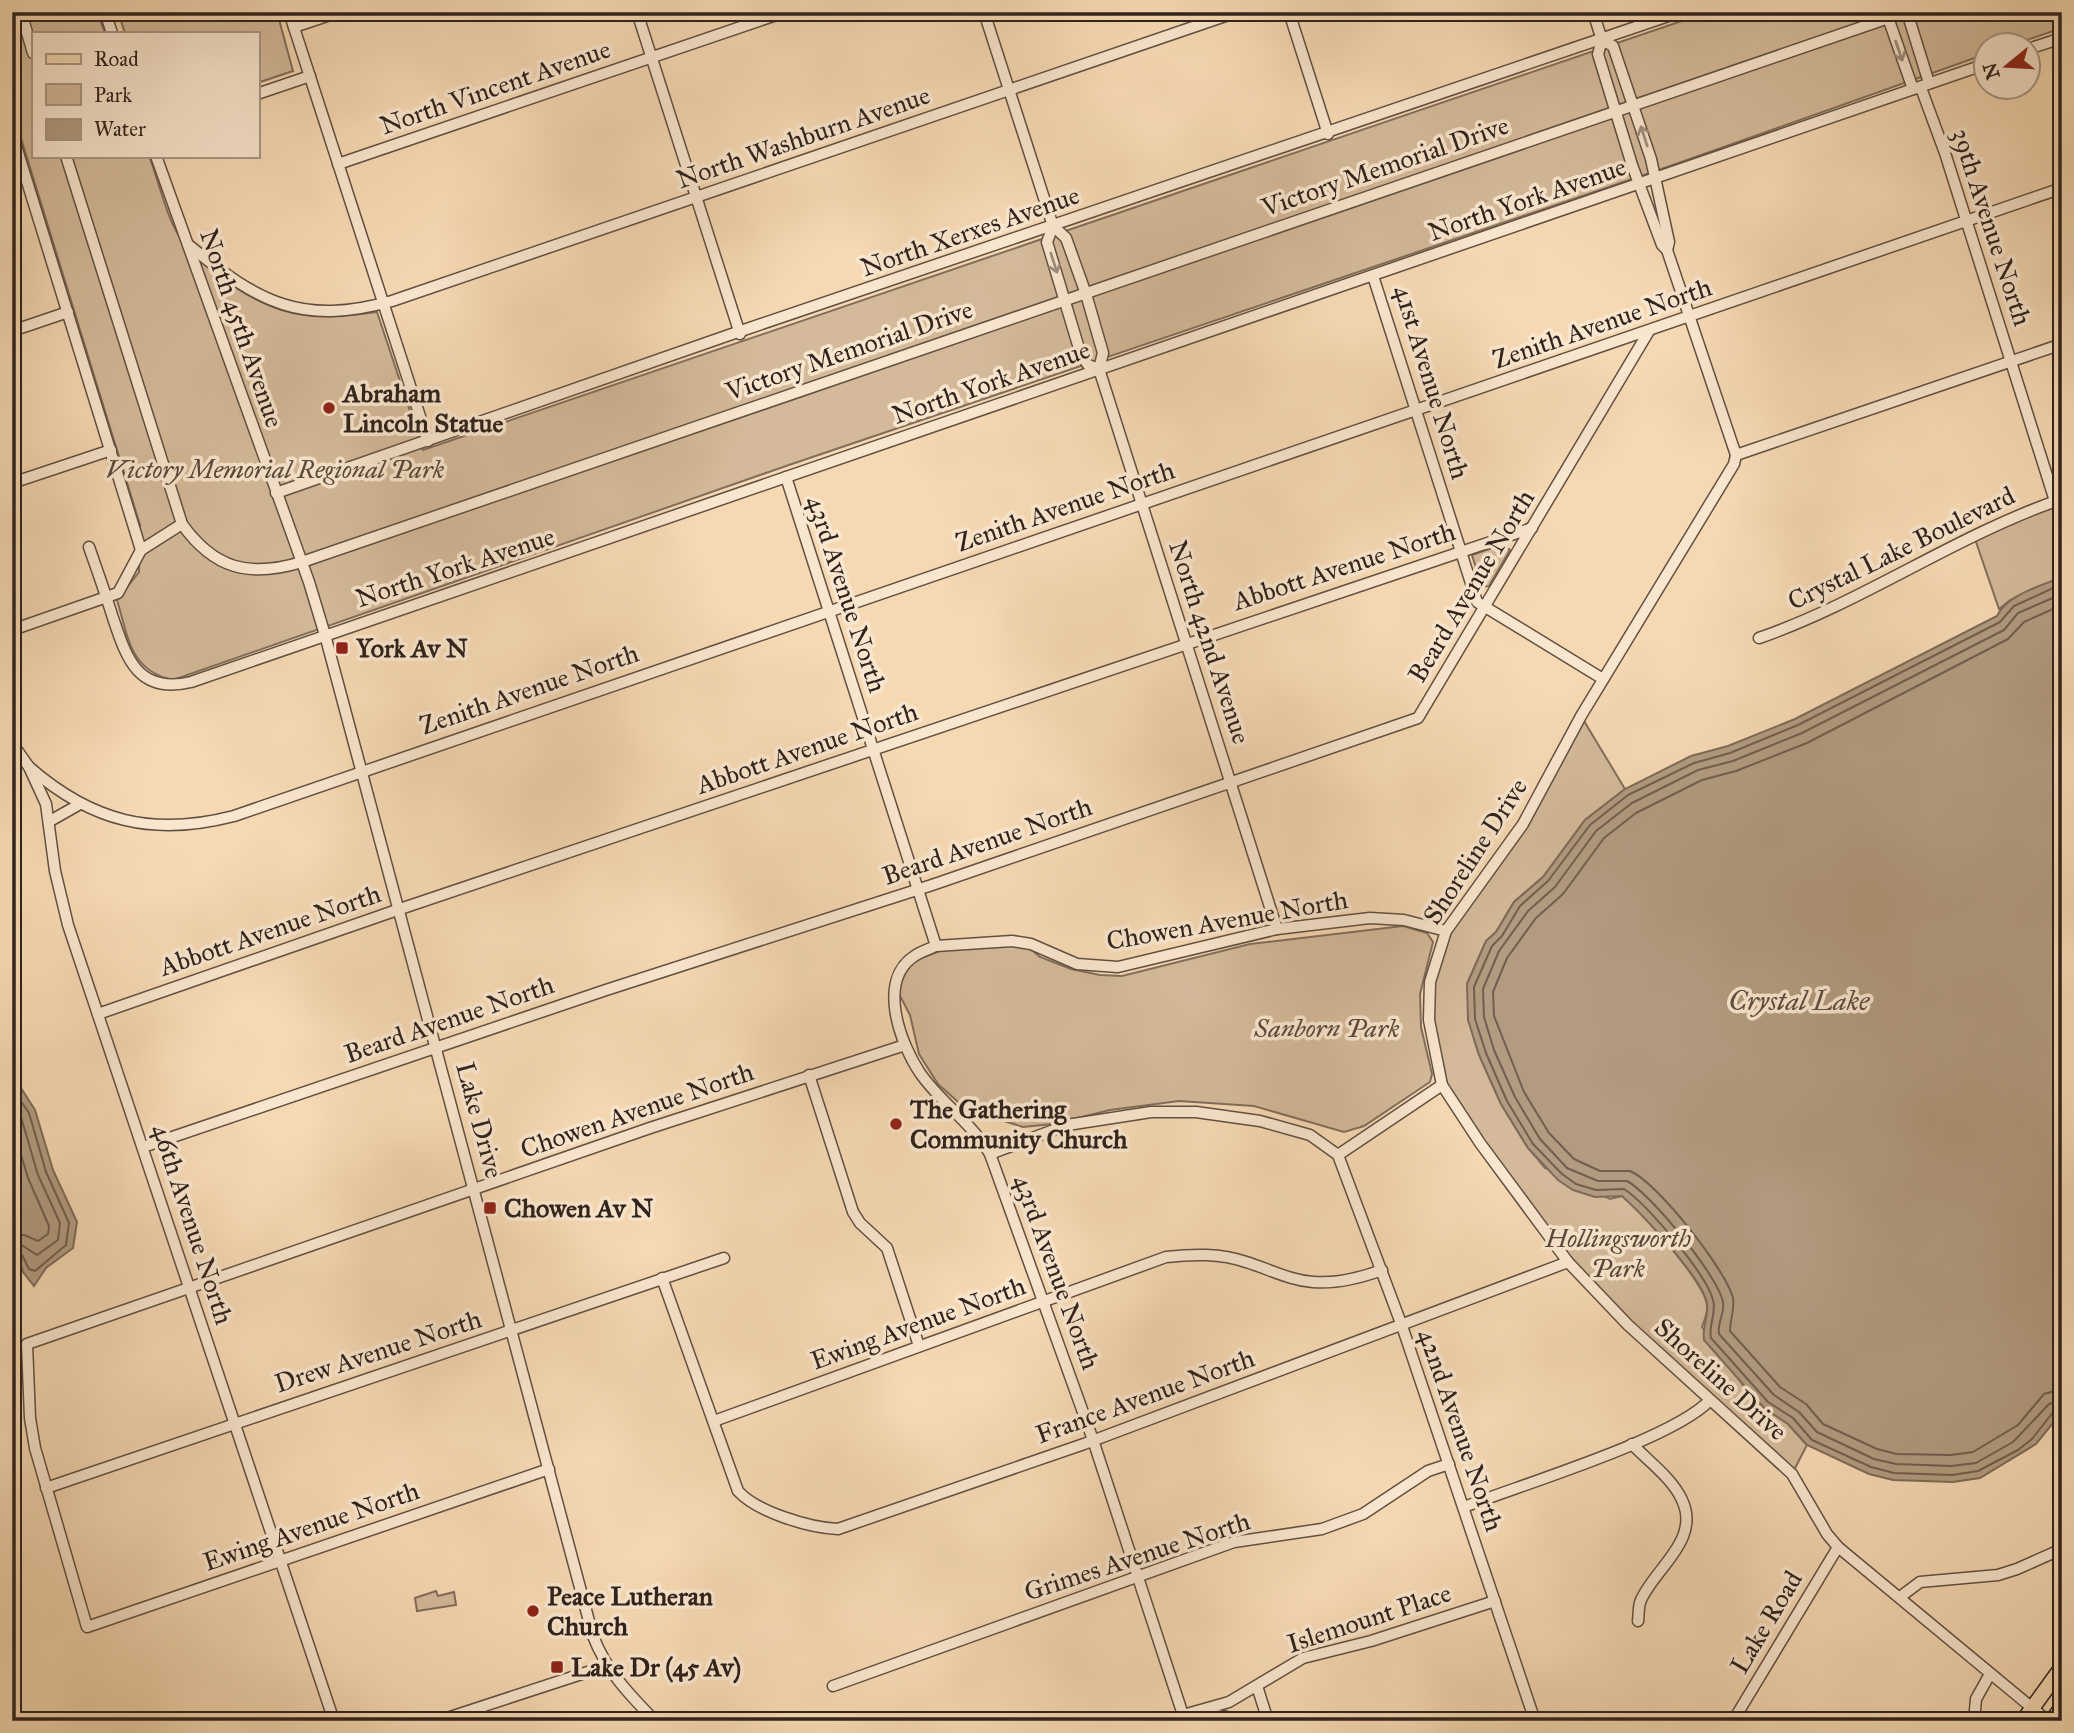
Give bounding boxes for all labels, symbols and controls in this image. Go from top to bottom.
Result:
legend [32,32,259,158]
street label: North Vincent Avenue [376,32,615,141]
north arrow [1972,32,2042,102]
one-way arrow [1894,39,1906,61]
text: Road [94,46,139,72]
text: N [1978,60,2005,82]
street label: North Washburn Avenue [672,79,934,195]
text: Park [94,82,132,108]
street label: Victory Memorial Drive [1256,109,1513,224]
text: Water [94,116,146,142]
street label: 39th Avenue North [1945,124,2039,330]
one-way arrow [1636,126,1649,148]
street label: North York Avenue [1424,150,1630,248]
street label: North Xerxes Avenue [856,179,1084,283]
street label: North 45th Avenue [193,225,291,432]
one-way arrow [1048,252,1061,274]
street label: Zenith Avenue North [1488,270,1716,375]
street label: 41st Avenue North [1387,281,1477,483]
street label: Victory Memorial Drive [720,293,977,408]
street label: North York Avenue [888,333,1094,431]
place label: Abraham Lincoln Statue [341,377,503,439]
marker: Abraham Lincoln Statue [321,400,337,416]
park label: Victory Memorial Regional Park [106,453,445,485]
street label: Zenith Avenue North [951,453,1179,558]
street label: Crystal Lake Boulevard [1782,479,2020,617]
street label: Beard Avenue North [1401,483,1541,688]
street label: 43rd Avenue North [800,492,894,697]
street label: Abbott Avenue North [1228,515,1460,617]
street label: North York Avenue [352,520,559,614]
street label: North 42nd Avenue [1162,536,1258,748]
place label: York Av N [355,632,468,664]
street label: Zenith Avenue North [415,636,643,741]
marker: York Av N [334,640,350,656]
street label: Abbott Avenue North [691,695,922,801]
street label: Shoreline Drive [1416,772,1534,930]
street label: Beard Avenue North [878,790,1096,892]
street label: Abbott Avenue North [154,877,385,983]
street label: Chowen Avenue North [1104,883,1351,957]
street label: Beard Avenue North [340,968,558,1070]
water label: Crystal Lake [1729,983,1870,1018]
park label: Sanborn Park [1253,1012,1400,1044]
street label: Chowen Avenue North [516,1055,758,1165]
street label: Lake Drive [449,1059,511,1182]
place label: The Gathering Community Church [909,1093,1128,1155]
marker: The Gathering Community Church [888,1116,904,1132]
street label: 46th Avenue North [145,1120,241,1329]
street label: 43rd Avenue North [1007,1170,1107,1374]
place label: Chowen Av N [504,1192,653,1224]
marker: Chowen Av N [482,1200,498,1216]
park label: Hollingsworth Park [1544,1222,1691,1284]
street label: Ewing Avenue North [806,1269,1030,1377]
street label: Drew Avenue North [271,1302,486,1400]
street label: Shoreline Drive [1648,1311,1794,1447]
street label: 42nd Avenue North [1411,1325,1511,1536]
street label: France Avenue North [1031,1341,1259,1450]
street label: Ewing Avenue North [199,1474,424,1578]
street label: Grimes Avenue North [1020,1504,1254,1608]
street label: Lake Road [1723,1565,1809,1679]
street label: Islemount Place [1283,1576,1455,1660]
place label: Peace Lutheran Church [547,1580,713,1642]
marker: Peace Lutheran Church [525,1603,541,1619]
place label: Lake Dr (45 Av) [571,1651,741,1684]
marker: Lake Dr (45 Av) [549,1659,565,1675]

